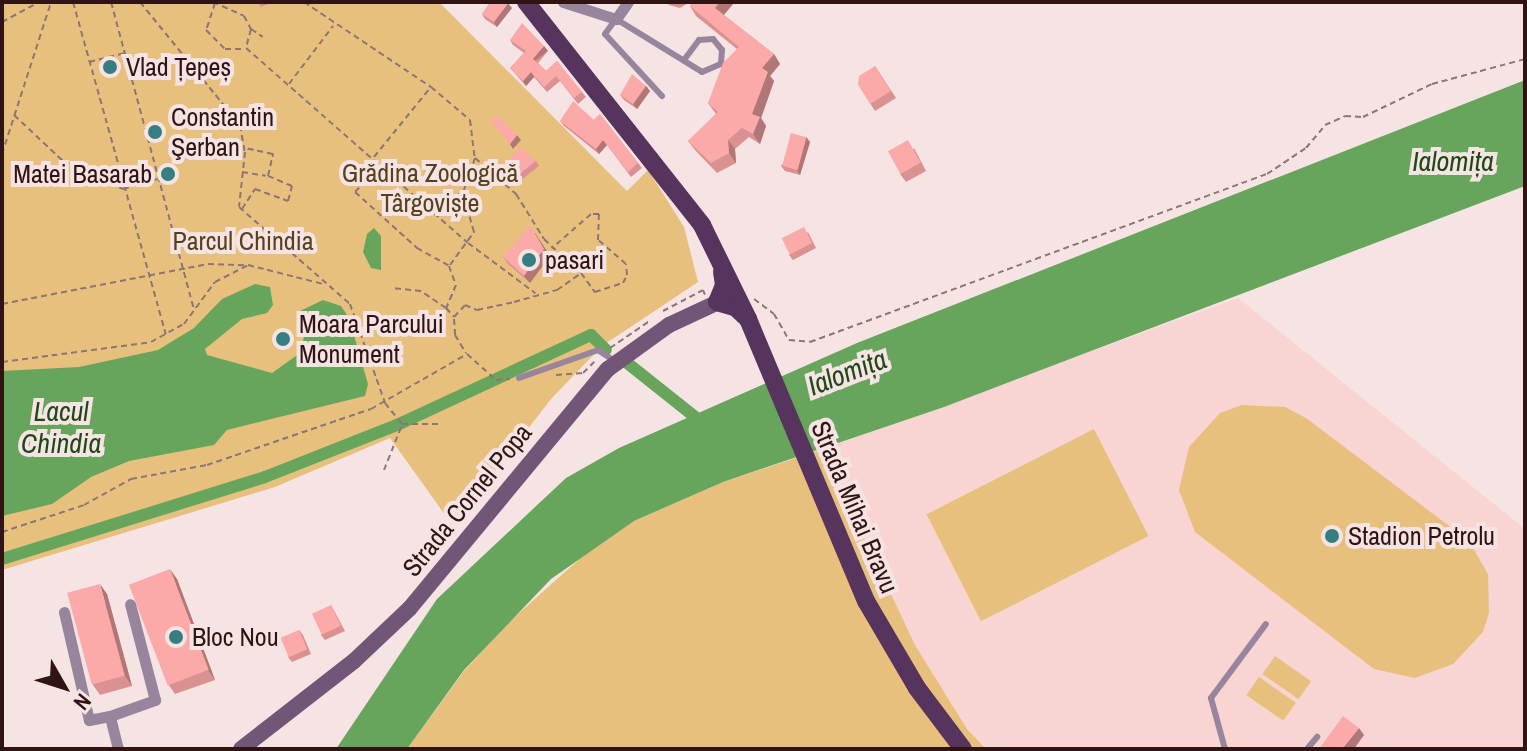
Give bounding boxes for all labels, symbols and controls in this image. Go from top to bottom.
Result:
place label: Vlad Țepeș [126,51,231,83]
marker: Vlad Țepeș [101,58,119,76]
place label: Constantin Şerban [171,101,274,162]
marker: Constantin Şerban [146,123,164,141]
water label: Ialomița [1412,144,1494,178]
park label: Grădina Zoologică Târgoviște [342,157,518,218]
place label: Matei Basarab [13,158,152,190]
marker: Matei Basarab [159,165,177,183]
park label: Parcul Chindia [172,225,314,257]
place label: pasari [545,244,604,276]
marker: pasari [520,251,538,269]
place label: Moara Parcului Monument [299,308,444,370]
marker: Moara Parcului Monument [274,330,292,348]
water label: Ialomița [803,342,891,402]
water label: Lacul Chindia [21,394,101,460]
street label: Strada Mihai Bravu [805,416,905,598]
street label: Strada Cornel Popa [396,417,538,583]
place label: Stadion Petrolu [1348,520,1495,552]
marker: Stadion Petrolu [1323,527,1341,545]
place label: Bloc Nou [192,621,279,653]
marker: Bloc Nou [167,628,185,646]
north arrow [24,647,104,727]
text: N [67,688,98,717]

